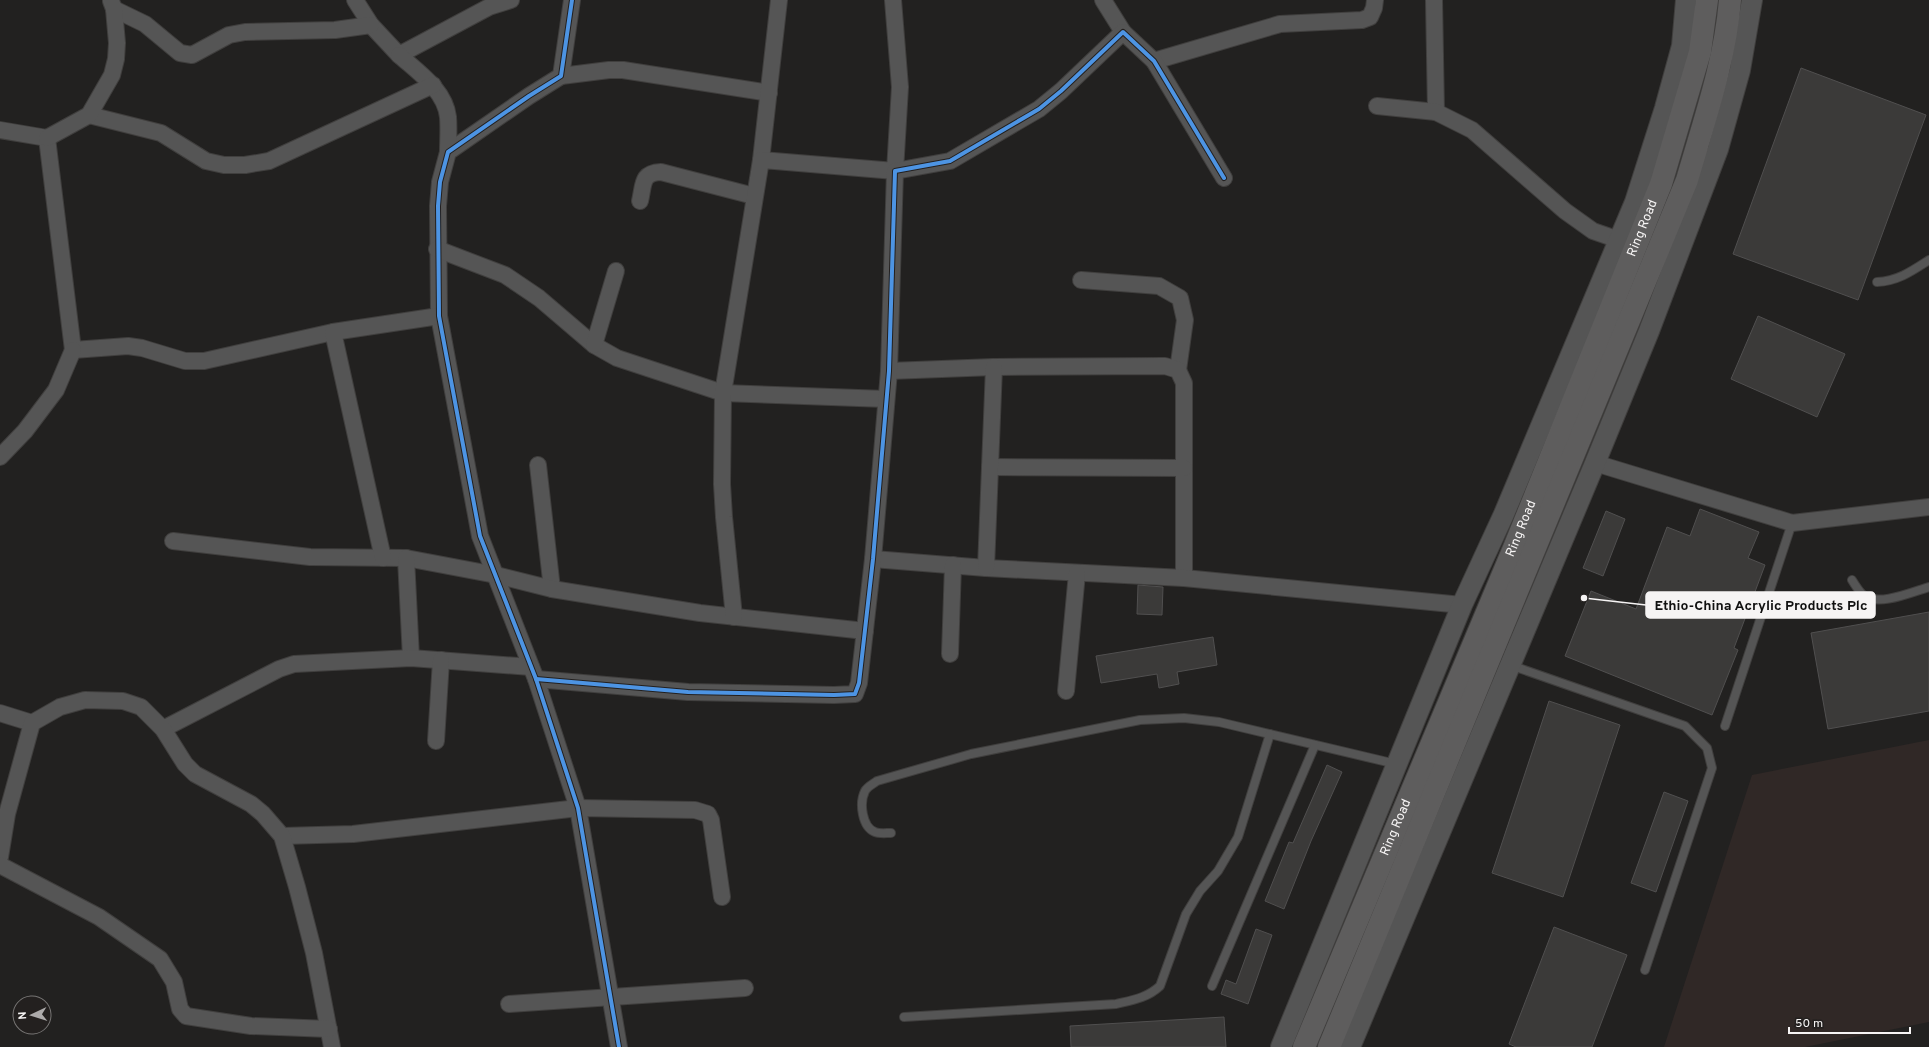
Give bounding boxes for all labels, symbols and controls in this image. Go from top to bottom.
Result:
street label: Ring Road [1624,198,1662,259]
street label: Ring Road [1503,498,1540,560]
callout: Ethio-China Acrylic Products Plc [1646,592,1875,618]
text: Ethio-China Acrylic Products Plc [1654,598,1868,615]
street label: Ring Road [1377,797,1415,858]
north arrow [12,995,52,1035]
scale bar [1789,1009,1910,1035]
text: N [16,1011,30,1020]
text: 50 m [1795,1016,1823,1032]

